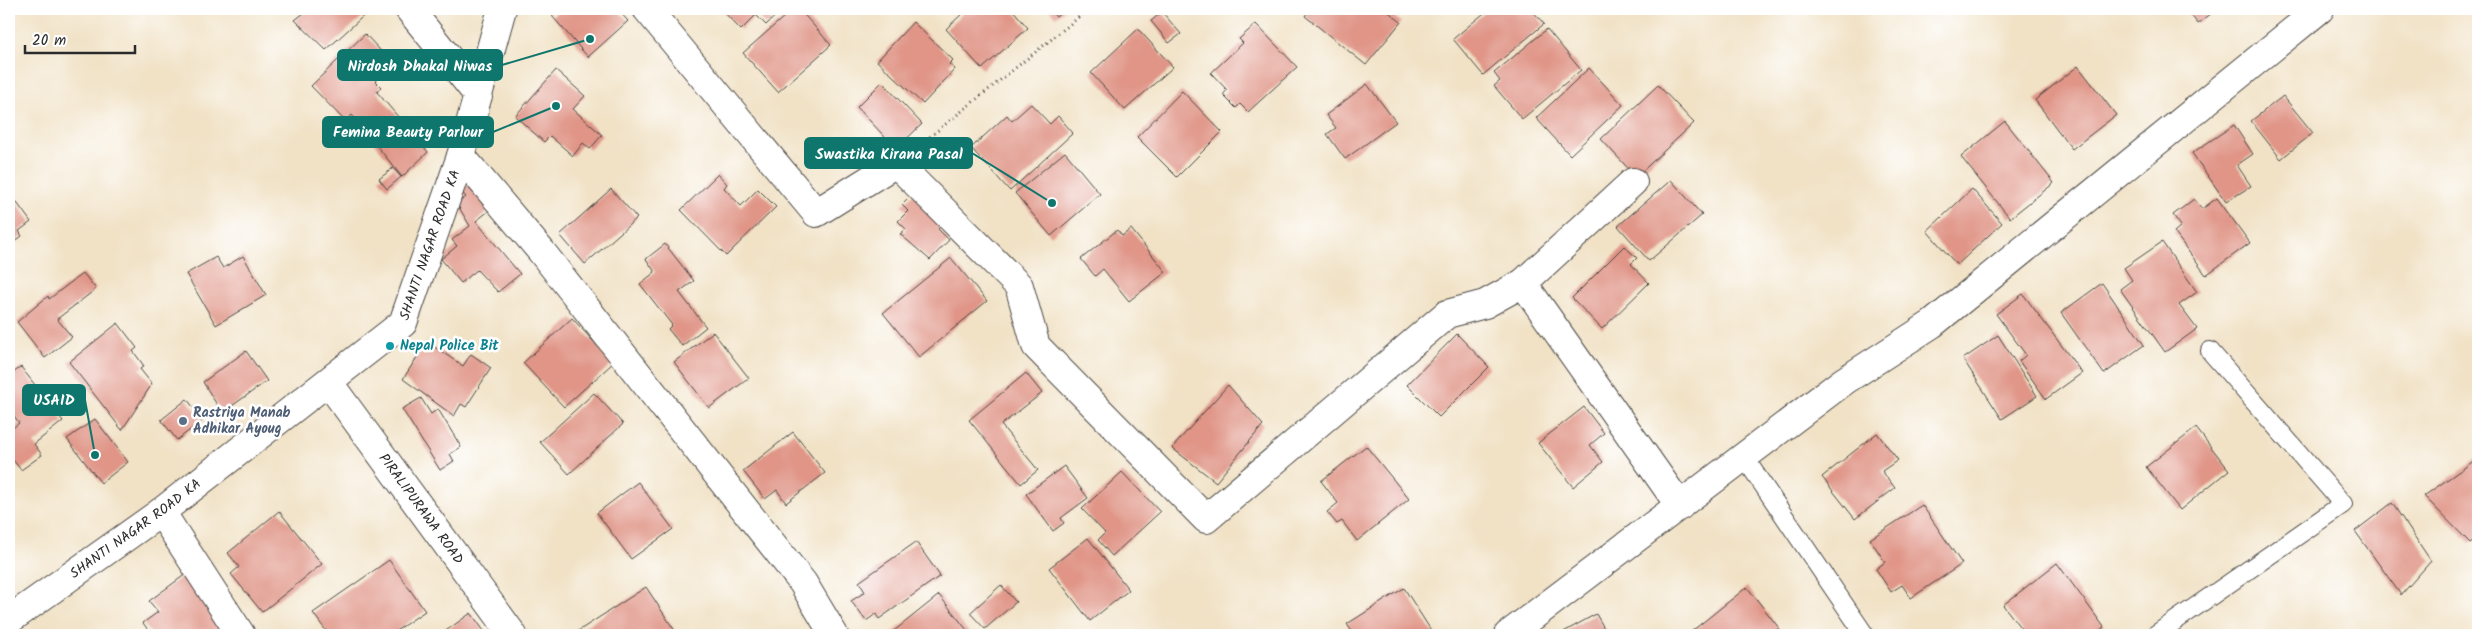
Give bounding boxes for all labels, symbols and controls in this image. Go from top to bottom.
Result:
scale bar [25,22,135,54]
text: 20 m [32,29,66,53]
callout: Nirdosh Dhakal Niwas [338,50,502,80]
text: Nirdosh Dhakal Niwas [348,55,492,79]
callout: Femina Beauty Parlour [323,117,493,147]
text: Femina Beauty Parlour [333,121,484,145]
callout: Swastika Kirana Pasal [805,138,972,168]
text: Swastika Kirana Pasal [815,143,963,167]
street label: SHANTI NAGAR ROAD KA [394,167,466,323]
place label: Nepal Police Bit [400,335,499,357]
marker: Nepal Police Bit [384,340,396,352]
callout: USAID [23,385,85,415]
text: USAID [33,389,75,413]
place label: Rastriya Manab Adhikar Ayoug [193,402,291,440]
marker: Rastriya Manab Adhikar Ayoug [177,415,189,427]
street label: PIRALIPURAWA ROAD [373,449,469,569]
street label: SHANTI NAGAR ROAD KA [65,473,206,584]

